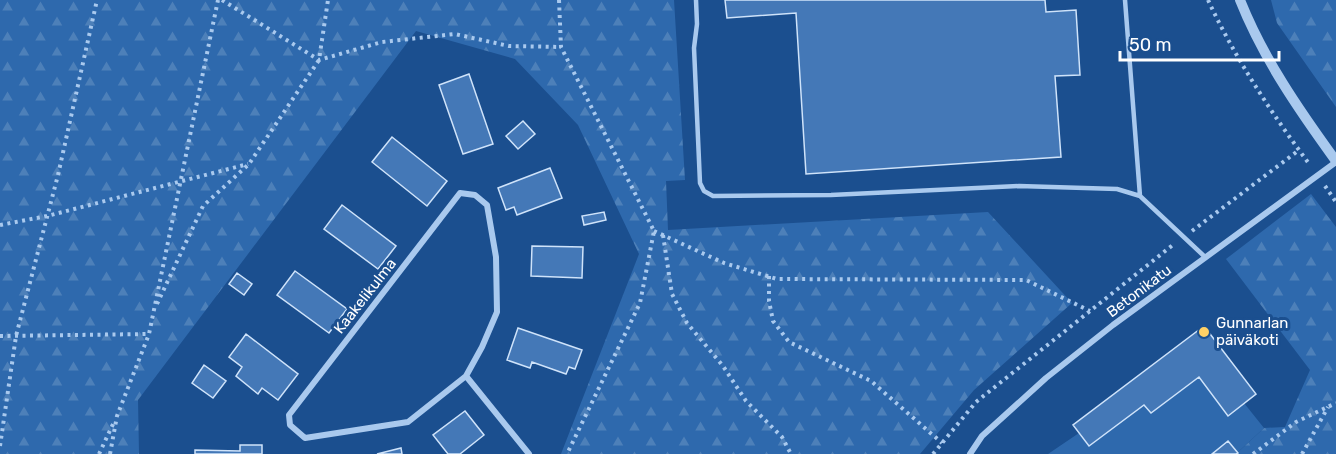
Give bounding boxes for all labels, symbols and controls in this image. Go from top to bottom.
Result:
scale bar [1120,24,1279,62]
text: 50 m [1129,34,1172,56]
street label: Kaakelikulma [330,255,400,337]
street label: Betonikatu [1103,261,1175,321]
place label: Gunnarlan päiväkoti [1216,314,1288,349]
marker: Gunnarlan päiväkoti [1197,325,1211,339]

